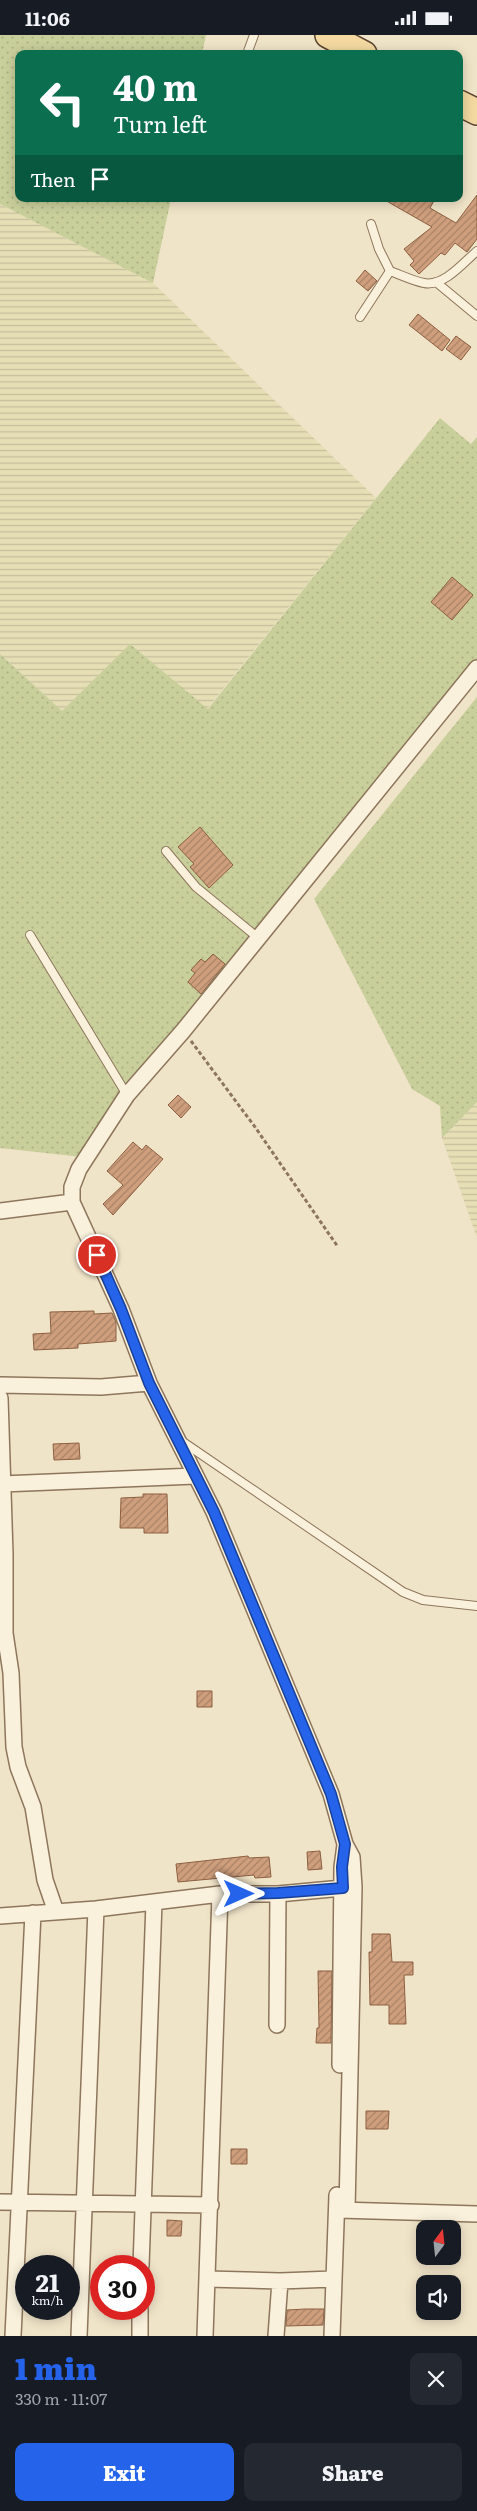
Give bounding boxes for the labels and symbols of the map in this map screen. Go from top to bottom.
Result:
pin [76,1234,118,1276]
position arrow [212,1867,264,1919]
north arrow [416,2220,461,2265]
speed limit sign: 30 [90,2255,155,2320]

